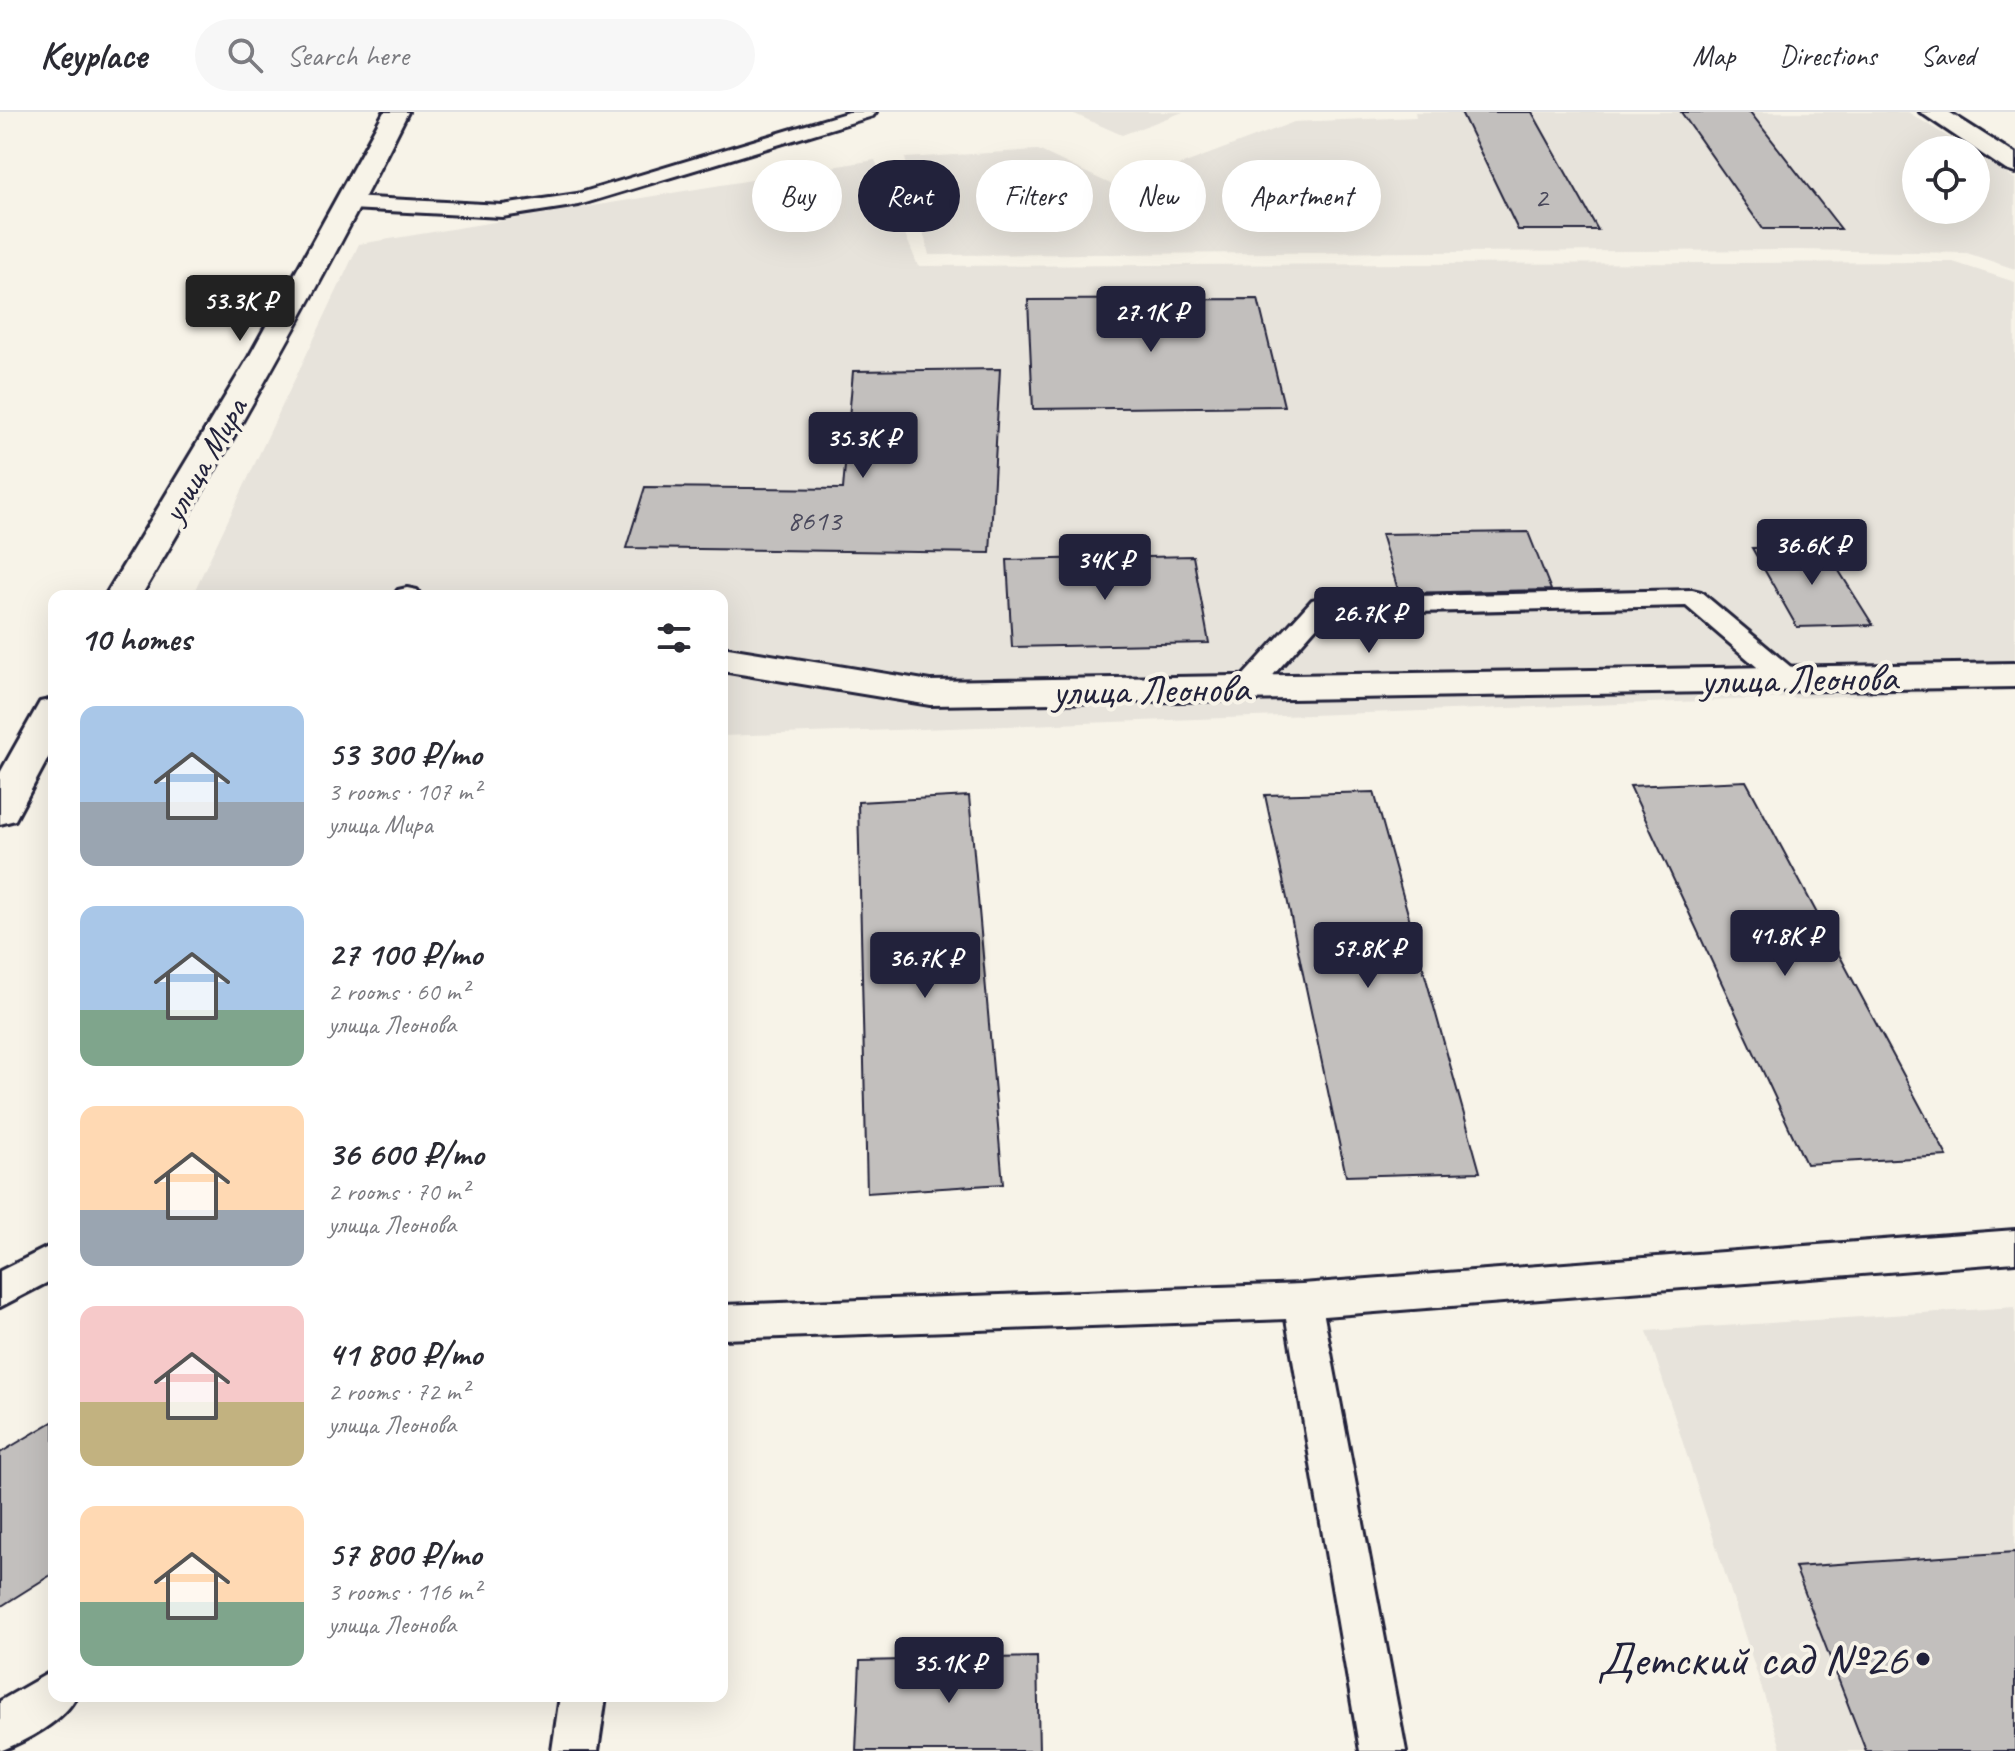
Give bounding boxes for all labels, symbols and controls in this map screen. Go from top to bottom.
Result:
search box [195,19,755,91]
text: Keyplace [40,32,147,79]
icon: search [223,33,267,77]
text: Search here [287,36,409,74]
text: Map [1692,38,1735,73]
text: Directions [1779,38,1877,73]
text: Saved [1921,38,1975,73]
map controls [1902,136,1990,224]
button: locate [1902,136,1990,224]
chip: Buy [752,160,842,232]
chip: Rent [858,160,960,232]
chip: Filters [976,160,1093,232]
chip: New [1109,160,1206,232]
chip: Apartment [1222,160,1381,232]
house number: 2 [1534,178,1550,216]
pin: 53.3K ₽ [166,275,314,343]
text: 53.3K ₽ [204,284,276,317]
pin: 27.1K ₽ [1077,286,1225,354]
text: 27.1K ₽ [1114,295,1188,328]
street label: улица Мира [150,388,258,532]
pin: 35.3K ₽ [789,412,937,480]
text: 35.3K ₽ [827,421,899,454]
house number: 8613 [787,501,843,539]
pin: 36.6K ₽ [1738,519,1886,587]
text: 36.6K ₽ [1775,528,1849,561]
pin: 34K ₽ [1049,534,1161,602]
text: 34K ₽ [1077,543,1133,576]
pin: 26.7K ₽ [1295,587,1443,655]
text: 26.7K ₽ [1332,596,1406,629]
icon: filters [652,616,696,660]
text: 10 homes [80,617,191,660]
street label: улица Леонова [1698,652,1901,706]
street label: улица Леонова [1050,663,1253,717]
text: 53 300 ₽/mo [328,732,482,775]
icon: home [144,738,240,834]
text: 3 rooms · 107 m² [328,775,480,808]
text: улица Мира [328,808,433,841]
pin: 41.8K ₽ [1711,910,1859,978]
text: 41.8K ₽ [1748,919,1822,952]
pin: 57.8K ₽ [1294,922,1442,990]
text: 57.8K ₽ [1332,931,1404,964]
text: 27 100 ₽/mo [328,932,482,975]
pin: 36.7K ₽ [851,932,999,1000]
icon: home [144,938,240,1034]
text: 36.7K ₽ [888,941,962,974]
text: 2 rooms · 60 m² [328,975,469,1008]
text: улица Леонова [328,1008,456,1041]
text: 36 600 ₽/mo [328,1132,484,1175]
icon: home [144,1138,240,1234]
text: 2 rooms · 70 m² [328,1175,469,1208]
text: улица Леонова [328,1208,456,1241]
text: 41 800 ₽/mo [328,1332,482,1375]
icon: home [144,1338,240,1434]
text: 2 rooms · 72 m² [328,1375,469,1408]
text: улица Леонова [328,1408,456,1441]
text: 57 800 ₽/mo [328,1532,481,1575]
icon: home [144,1538,240,1634]
text: 3 rooms · 116 m² [328,1575,480,1608]
text: улица Леонова [328,1608,456,1641]
place label: Детский сад №26 [1597,1629,1908,1689]
pin: 35.1K ₽ [875,1637,1023,1705]
text: 35.1K ₽ [913,1646,985,1679]
marker: Детский сад №26 [1914,1650,1932,1668]

